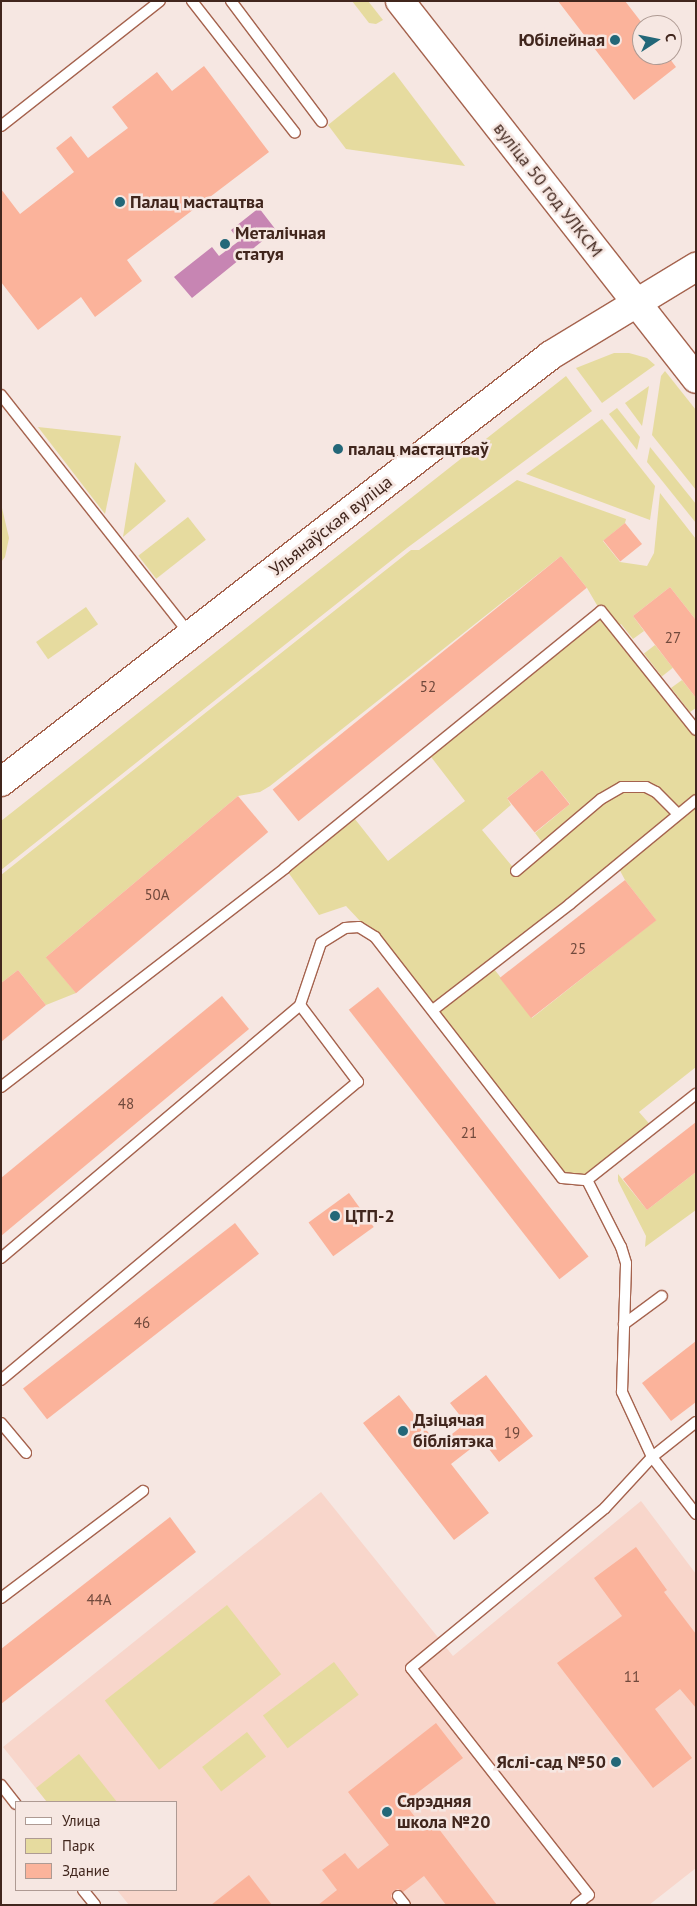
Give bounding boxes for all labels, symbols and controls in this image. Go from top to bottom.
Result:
north arrow [632,15,682,65]
place label: Юбілейная [518,29,605,51]
text: С [661,32,680,43]
marker: Юбілейная [609,34,621,46]
street label: вуліца 50 год УЛКСМ [489,118,607,262]
place label: Палац мастацтва [130,191,264,213]
marker: Палац мастацтва [114,196,126,208]
place label: Металічная статуя [235,223,326,266]
marker: Металічная статуя [219,238,231,250]
place label: палац мастацтваў [348,438,489,460]
marker: палац мастацтваў [332,443,344,455]
street label: Ульянаўская вуліца [265,471,397,581]
house number: 27 [665,629,681,647]
house number: 52 [420,678,436,696]
house number: 50А [144,886,170,904]
house number: 25 [570,940,586,958]
house number: 48 [118,1095,134,1113]
house number: 21 [461,1124,477,1142]
place label: ЦТП-2 [345,1205,395,1227]
marker: ЦТП-2 [329,1210,341,1222]
house number: 46 [134,1314,150,1332]
place label: Дзіцячая бібліятэка [413,1410,494,1452]
house number: 19 [504,1424,520,1442]
marker: Дзіцячая бібліятэка [397,1425,409,1437]
house number: 44А [86,1591,112,1609]
house number: 11 [624,1668,640,1686]
place label: Яслі-сад №50 [496,1751,606,1773]
marker: Яслі-сад №50 [610,1756,622,1768]
place label: Сярэдняя школа №20 [397,1791,490,1834]
legend [15,1801,178,1891]
marker: Сярэдняя школа №20 [381,1806,393,1818]
text: Улица [62,1811,100,1830]
text: Парк [62,1836,95,1855]
text: Здание [62,1861,110,1880]

